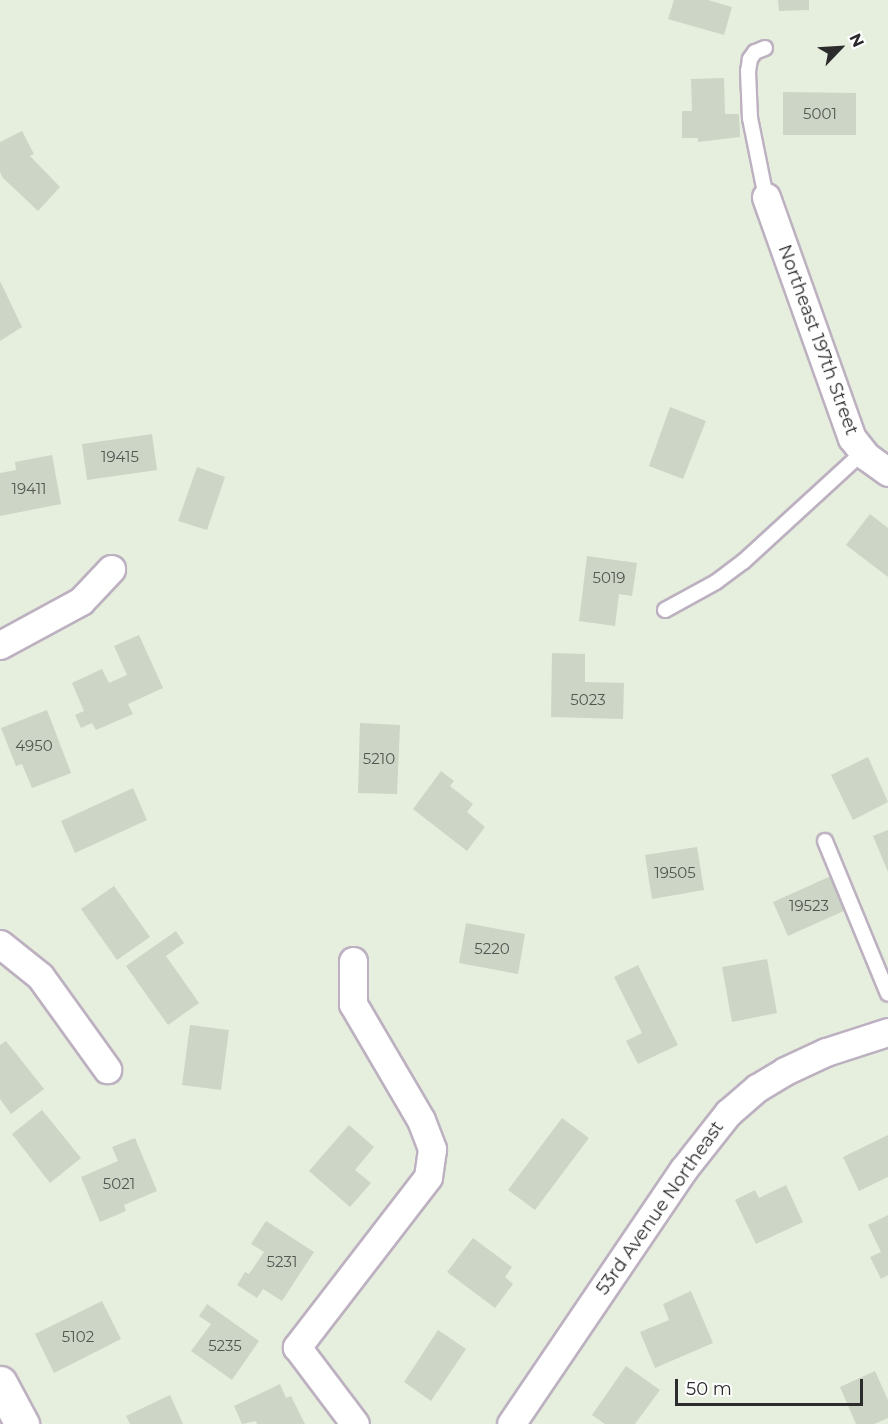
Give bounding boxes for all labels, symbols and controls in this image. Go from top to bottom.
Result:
north arrow [810,18,870,78]
text: N [845,30,868,50]
house number: 5001 [803,105,837,123]
street label: Northeast 197th Street [773,242,863,438]
house number: 19415 [101,448,139,466]
house number: 19411 [12,480,46,498]
house number: 5019 [593,569,625,587]
house number: 5023 [570,691,606,709]
house number: 4950 [15,737,53,755]
house number: 5210 [363,750,395,768]
house number: 19505 [654,864,696,882]
house number: 19523 [789,897,829,915]
house number: 5220 [474,940,510,958]
street label: 53rd Avenue Northeast [592,1117,728,1299]
house number: 5021 [103,1175,135,1193]
house number: 5231 [267,1253,297,1271]
house number: 5102 [62,1328,94,1346]
house number: 5235 [208,1337,242,1355]
scale bar [678,1367,866,1405]
text: 50 m [686,1378,732,1400]

